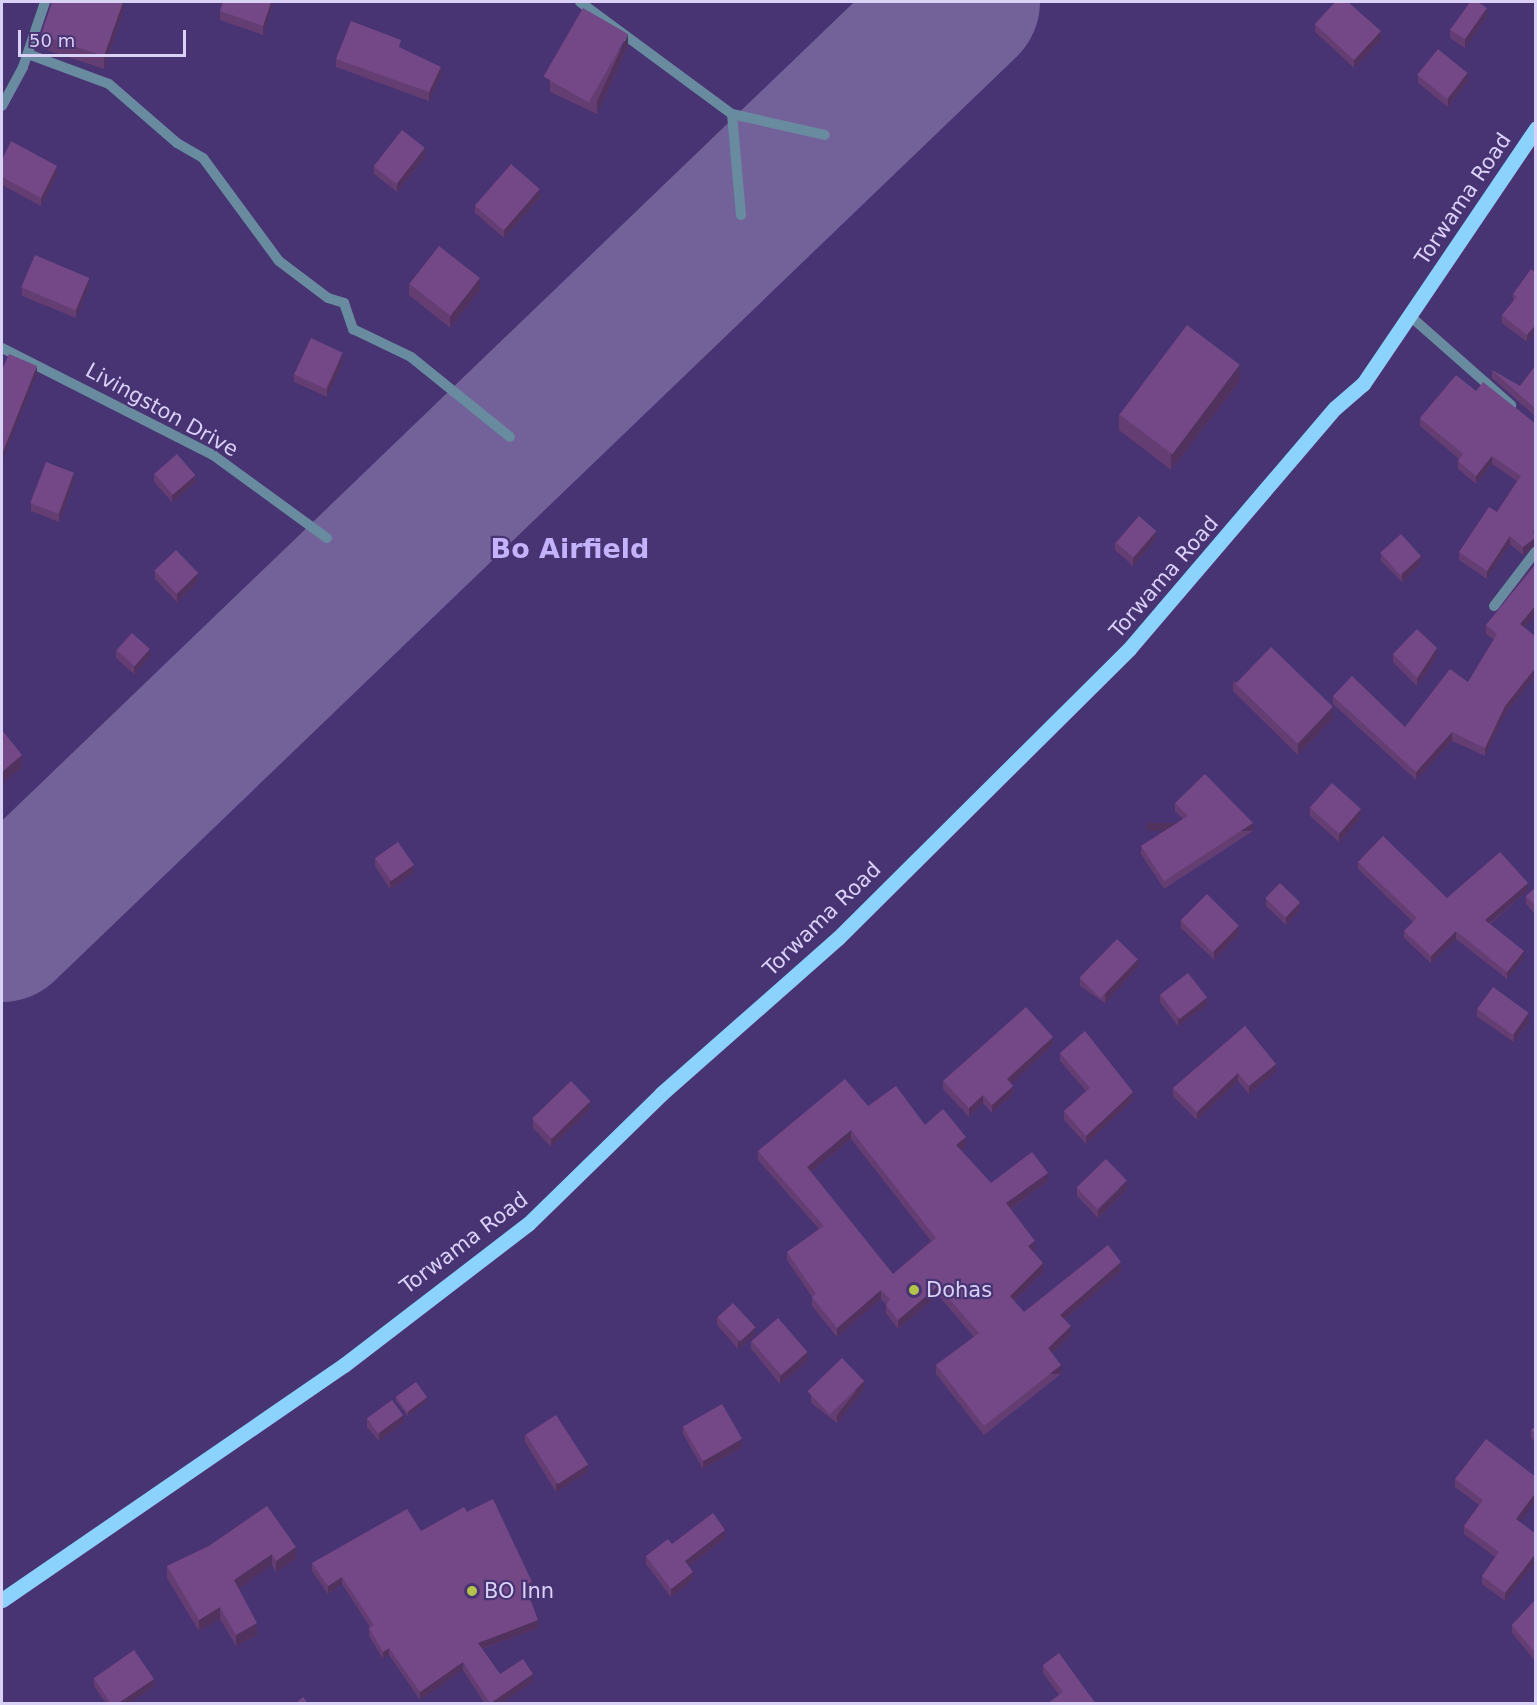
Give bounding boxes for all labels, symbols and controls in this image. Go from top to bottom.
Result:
scale bar [21,18,189,56]
text: 50 m [29,30,75,51]
street label: Torwama Road [1410,128,1516,270]
street label: Livingston Drive [81,358,243,462]
street label: Torwama Road [1104,511,1224,643]
district label: Bo Airfield [491,533,649,565]
street label: Torwama Road [758,857,886,981]
street label: Torwama Road [395,1187,533,1299]
place label: Dohas [926,1277,992,1303]
marker: Dohas [907,1283,921,1297]
place label: BO Inn [484,1578,554,1604]
marker: BO Inn [465,1584,479,1598]

